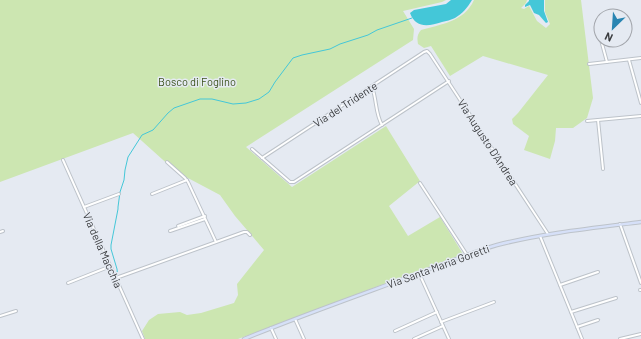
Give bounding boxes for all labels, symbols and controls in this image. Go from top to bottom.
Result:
north arrow [593,8,633,48]
text: N [602,30,615,45]
park label: Bosco di Foglino [158,75,236,88]
street label: Via del Tridente [311,78,380,130]
street label: Via Augusto D'Andrea [455,96,521,188]
street label: Via della Macchia [81,210,125,290]
street label: Via Santa Maria Goretti [385,241,491,291]

